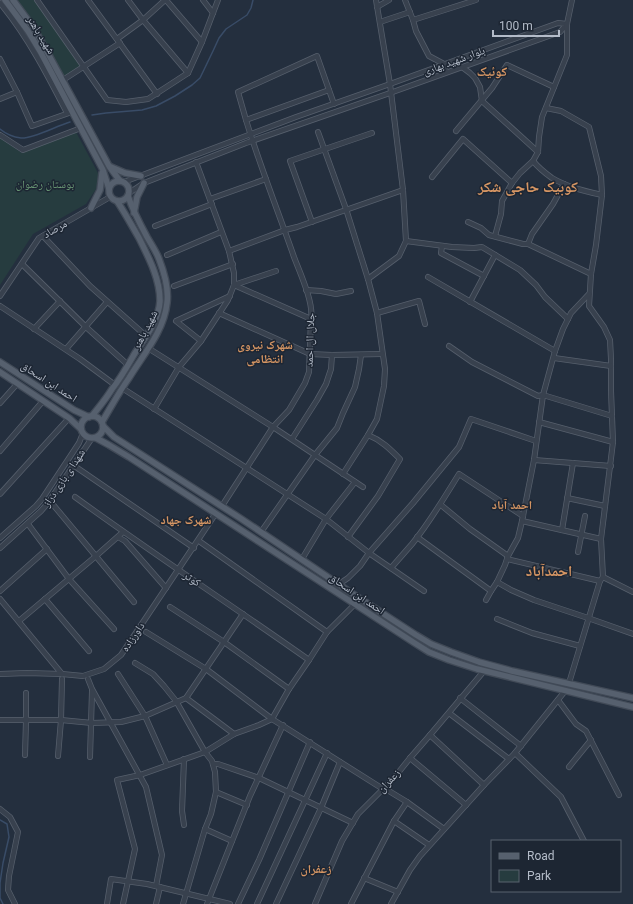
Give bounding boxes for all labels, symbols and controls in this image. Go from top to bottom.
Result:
scale bar [493,12,559,38]
street label: شهید باهنر [24,13,58,56]
text: 100 m [499,19,533,33]
street label: بلوار شهید بهاری [421,44,487,78]
district label: کوئیک [477,64,507,79]
park label: بوستان رضوان [16,178,74,191]
district label: کوبیک حاجی شکر [477,178,578,196]
street label: مرصاد [41,217,69,241]
street label: شهید باهنر [129,308,160,353]
street label: جلال ال احمد [303,313,317,367]
district label: شهرک نیروی انتظامی [237,338,293,367]
street label: احمد ابن اسحاق [19,359,79,405]
street label: شهدا ی بازی دراز [39,447,88,510]
district label: احمد آباد [492,498,532,512]
district label: شهرک جهاد [160,513,212,527]
district label: احمدآباد [526,562,572,580]
street label: کوثر [180,568,203,590]
street label: احمد ابن اسحاق [327,571,387,617]
street label: داورزاده [119,620,148,654]
street label: زعفران [375,766,403,796]
legend [491,840,621,892]
text: Road [527,849,555,863]
district label: زعفران [300,862,332,877]
text: Park [527,869,552,883]

